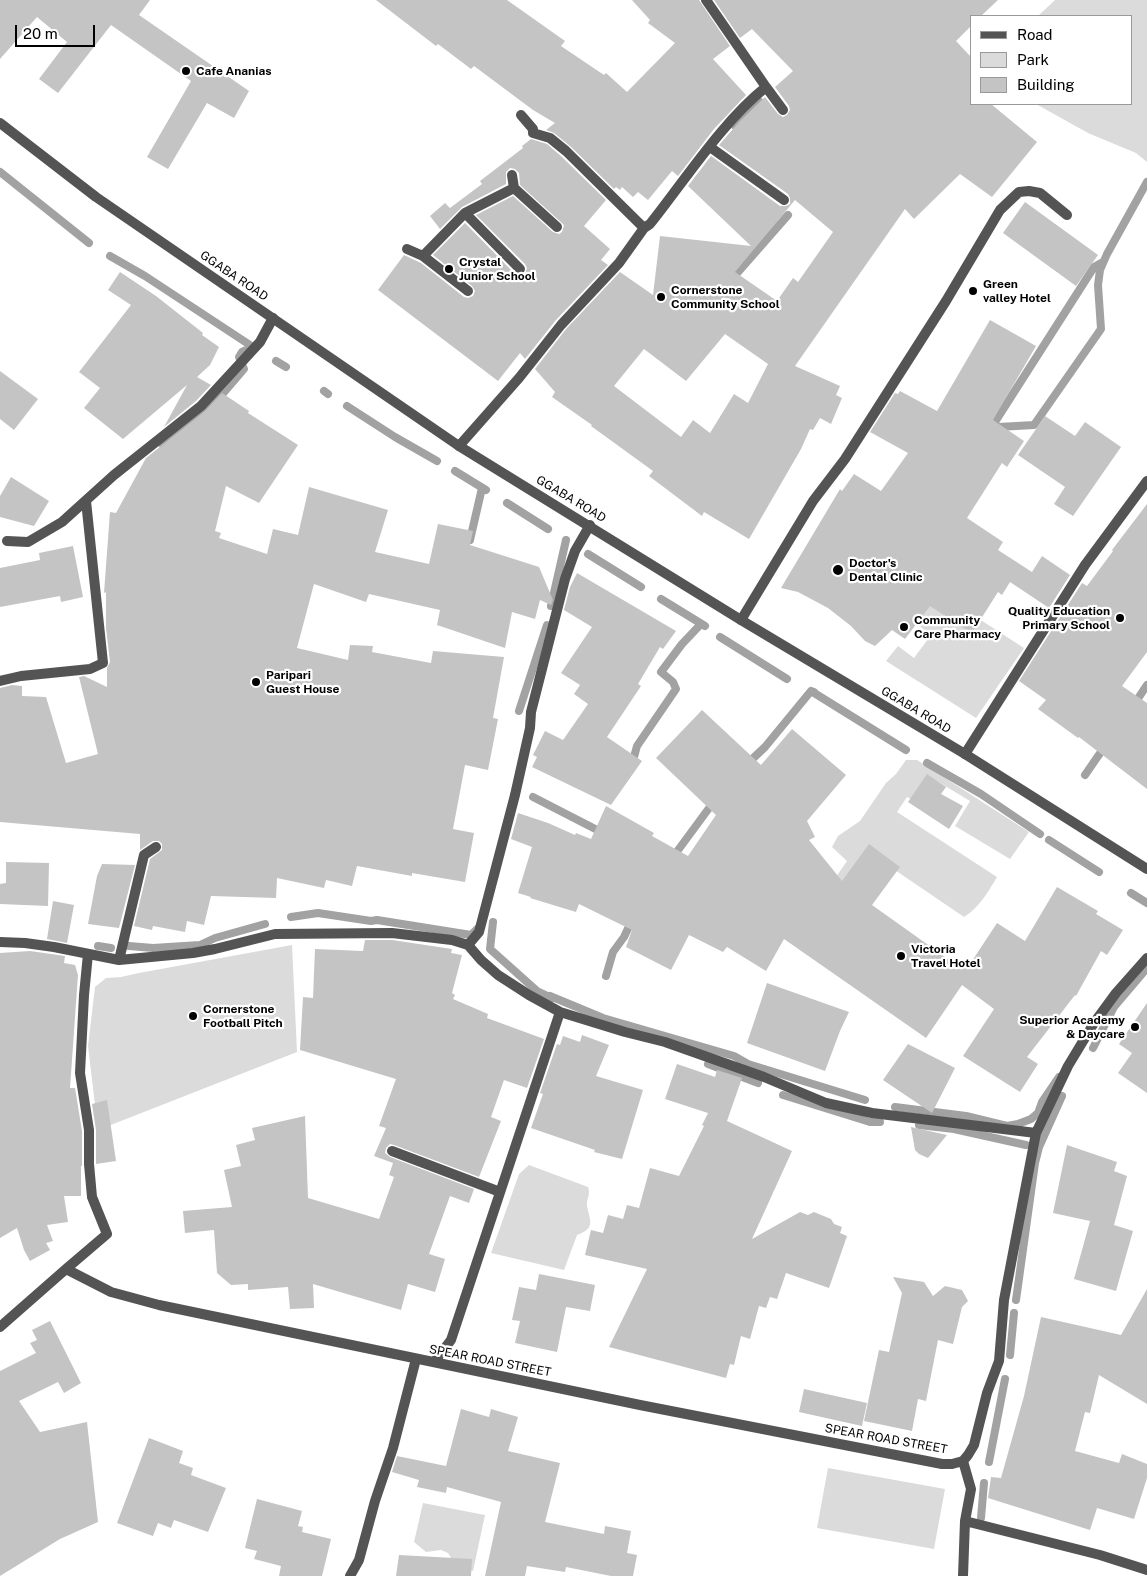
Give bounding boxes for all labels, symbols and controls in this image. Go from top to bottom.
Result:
scale bar [18,15,98,47]
legend [970,15,1132,105]
text: 20 m [23,25,58,42]
text: Road [1017,26,1053,43]
text: Park [1017,51,1049,68]
place label: Cafe Ananias [196,64,271,78]
marker: Cafe Ananias [180,65,192,77]
text: Building [1017,76,1075,93]
street label: GGABA ROAD [197,248,271,304]
place label: Crystal Junior School [459,255,536,283]
marker: Crystal Junior School [443,263,455,275]
place label: Green valley Hotel [983,277,1051,305]
place label: Cornerstone Community School [671,283,780,311]
marker: Green valley Hotel [967,285,979,297]
marker: Cornerstone Community School [655,291,667,303]
street label: GGABA ROAD [534,473,608,525]
place label: Doctor's Dental Clinic [849,556,923,584]
marker: Doctor's Dental Clinic [831,563,845,577]
place label: Quality Education Primary School [1008,604,1110,632]
marker: Quality Education Primary School [1114,612,1126,624]
place label: Community Care Pharmacy [914,613,1001,641]
marker: Community Care Pharmacy [898,621,910,633]
place label: Paripari Guest House [266,668,339,696]
marker: Paripari Guest House [250,676,262,688]
street label: GGABA ROAD [879,684,953,736]
place label: Victoria Travel Hotel [911,942,981,970]
marker: Victoria Travel Hotel [895,950,907,962]
place label: Cornerstone Football Pitch [203,1002,283,1030]
marker: Cornerstone Football Pitch [187,1010,199,1022]
place label: Superior Academy & Daycare [1019,1013,1125,1041]
marker: Superior Academy & Daycare [1129,1021,1141,1033]
street label: SPEAR ROAD STREET [428,1342,552,1380]
street label: SPEAR ROAD STREET [824,1421,948,1457]

